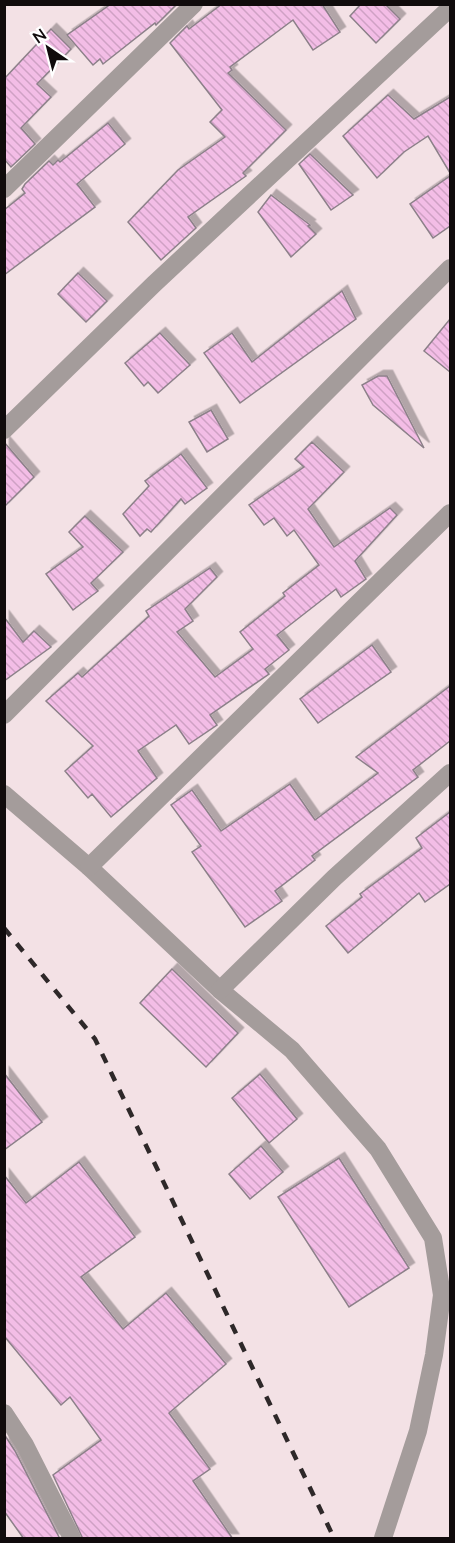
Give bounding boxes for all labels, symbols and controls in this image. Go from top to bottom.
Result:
north arrow [18,18,78,78]
text: N [29,24,50,47]

